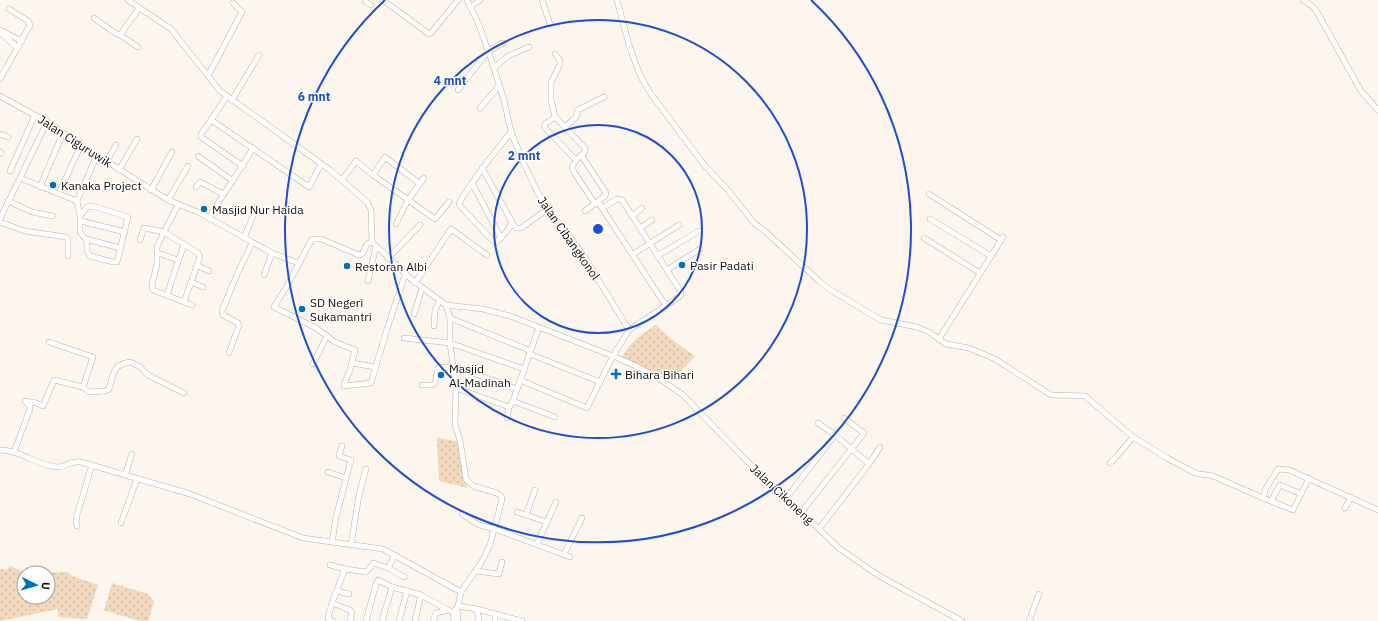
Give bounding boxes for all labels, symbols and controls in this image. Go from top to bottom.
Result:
text: 4 mnt [434,73,467,88]
text: 6 mnt [298,89,331,104]
street label: Jalan Ciguruwik [35,112,115,171]
text: 2 mnt [508,148,541,163]
place label: Kanaka Project [61,178,142,193]
marker: Kanaka Project [48,180,58,190]
street label: Jalan Cibangkonol [535,193,603,283]
place label: Masjid Nur Haida [212,202,304,217]
marker: Masjid Nur Haida [199,204,209,214]
centre of rings [591,222,605,236]
place label: Pasir Padati [690,258,754,273]
place label: Restoran Albi [355,259,427,274]
marker: Pasir Padati [677,260,687,270]
marker: Restoran Albi [342,261,352,271]
place label: SD Negeri Sukamantri [310,295,372,324]
marker: SD Negeri Sukamantri [297,304,307,314]
place label: Masjid Al-Madinah [449,361,511,390]
place label: Bihara Bihari [625,367,694,382]
marker: Bihara Bihari [610,368,622,380]
marker: Masjid Al-Madinah [436,370,446,380]
street label: Jalan Cikoneng [747,461,817,528]
north arrow [16,565,56,605]
text: U [39,581,53,590]

